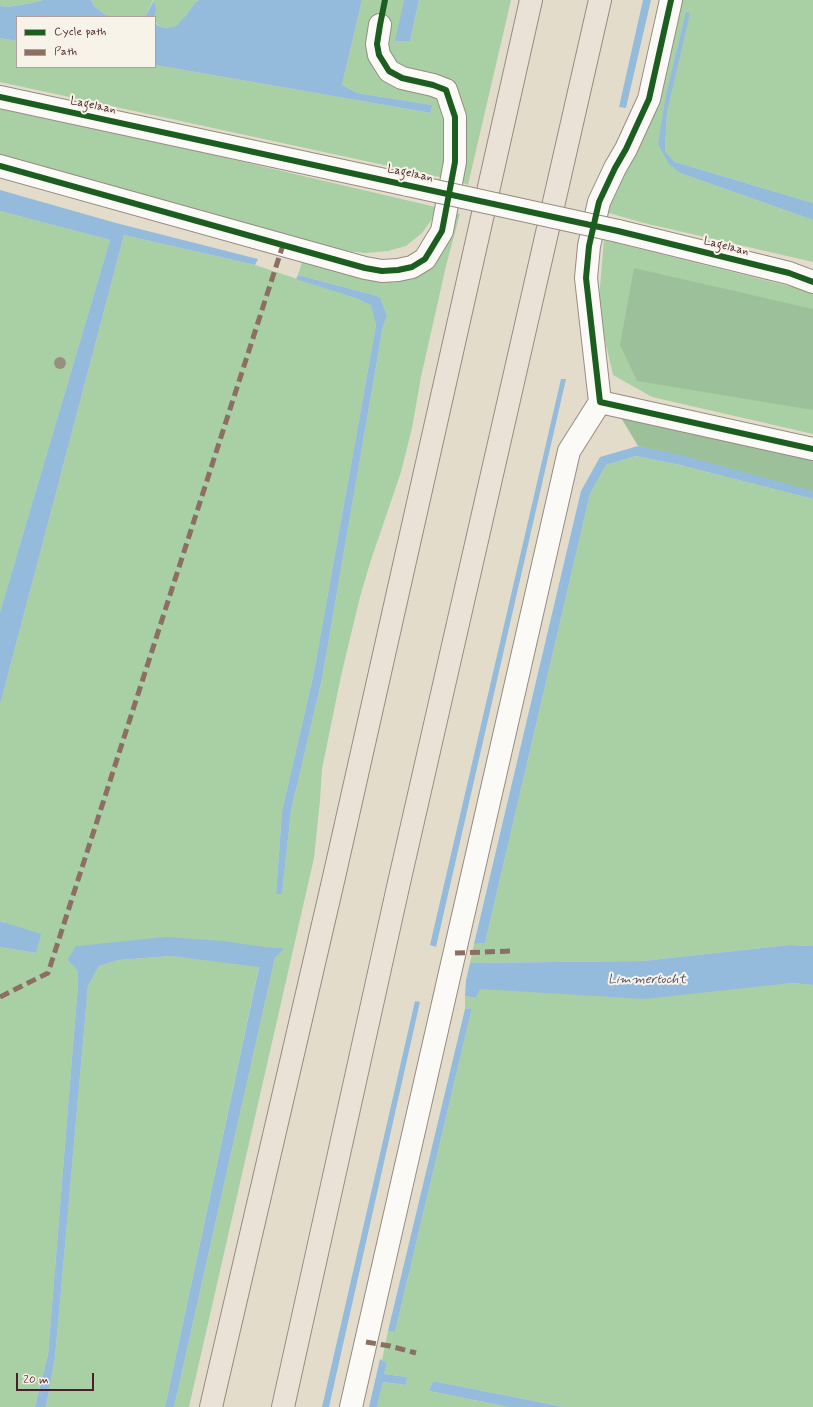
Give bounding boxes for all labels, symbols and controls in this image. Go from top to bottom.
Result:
legend [16,16,156,68]
text: Cycle path [54,24,106,40]
text: Path [54,44,77,60]
street label: Lagelaan [69,94,117,118]
street label: Lagelaan [386,162,434,186]
street label: Lagelaan [702,234,750,260]
water label: Limmertocht [608,972,686,988]
scale bar [18,1365,96,1391]
text: 20 m [23,1372,49,1388]

